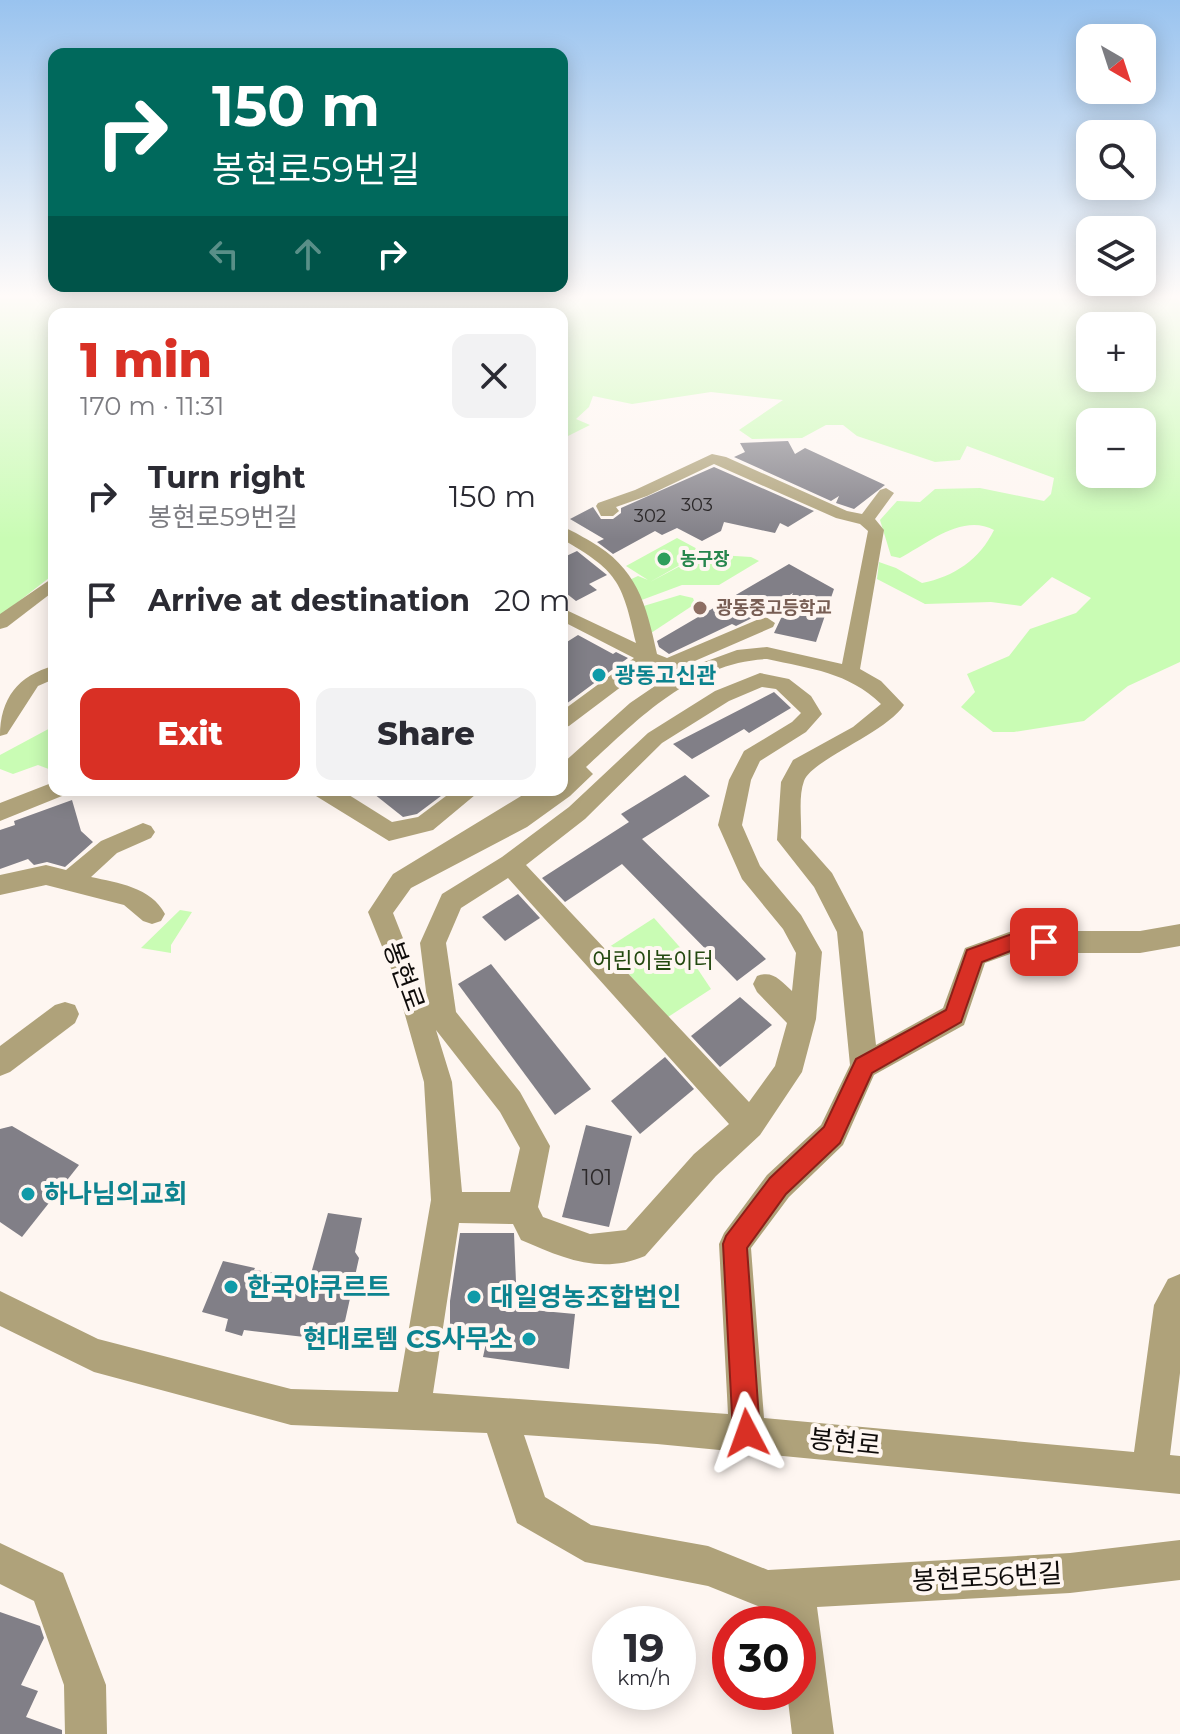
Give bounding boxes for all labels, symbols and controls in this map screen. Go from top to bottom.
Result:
north arrow [1076,24,1156,104]
map controls [1076,24,1156,488]
text: 150 m [212,72,380,140]
icon: right [80,80,184,184]
button: search [1076,120,1156,200]
text: 봉현로59번길 [212,147,420,191]
button: layers [1076,216,1156,296]
icon: left [202,232,246,276]
icon: ahead [286,232,330,276]
icon: right [370,232,414,276]
button: + [1076,312,1156,392]
text: 1 min [80,331,212,389]
button: close [452,334,536,418]
text: 170 m · 11:31 [80,390,224,422]
button: − [1076,408,1156,488]
text: Turn right [148,459,305,496]
icon: right [80,474,124,518]
text: 150 m [449,478,536,515]
house number: 303 [681,494,713,516]
text: 봉현로59번길 [148,501,298,533]
house number: 302 [634,505,666,527]
place label: 농구장 [680,548,730,570]
marker: 농구장 [655,550,673,568]
icon: arrive [80,578,124,622]
text: Arrive at destination [148,582,470,619]
text: 20 m [494,582,571,619]
place label: 광동중고등학교 [716,597,832,619]
marker: 광동중고등학교 [691,599,709,617]
place label: 광동고신관 [615,662,716,689]
marker: 광동고신관 [590,666,608,684]
button: Exit [80,688,300,780]
button: Share [316,688,536,780]
pin [1010,908,1078,976]
icon: arrive [1022,920,1066,964]
street label: 봉현로 [377,937,431,1015]
park label: 어린이놀이터 [592,947,714,974]
house number: 101 [582,1164,612,1191]
place label: 하나님의교회 [44,1178,188,1210]
marker: 하나님의교회 [19,1185,37,1203]
place label: 한국야쿠르트 [247,1271,391,1303]
marker: 한국야쿠르트 [222,1278,240,1296]
place label: 대일영농조합법인 [490,1281,681,1313]
marker: 대일영농조합법인 [465,1288,483,1306]
place label: 현대로템 CS사무소 [303,1323,513,1355]
marker: 현대로템 CS사무소 [520,1330,538,1348]
position arrow [705,1391,789,1475]
street label: 봉현로 [808,1422,882,1462]
street label: 봉현로56번길 [911,1557,1063,1597]
speed limit sign: 30 [712,1606,816,1710]
text: 19 [623,1623,665,1672]
text: km/h [617,1666,671,1690]

